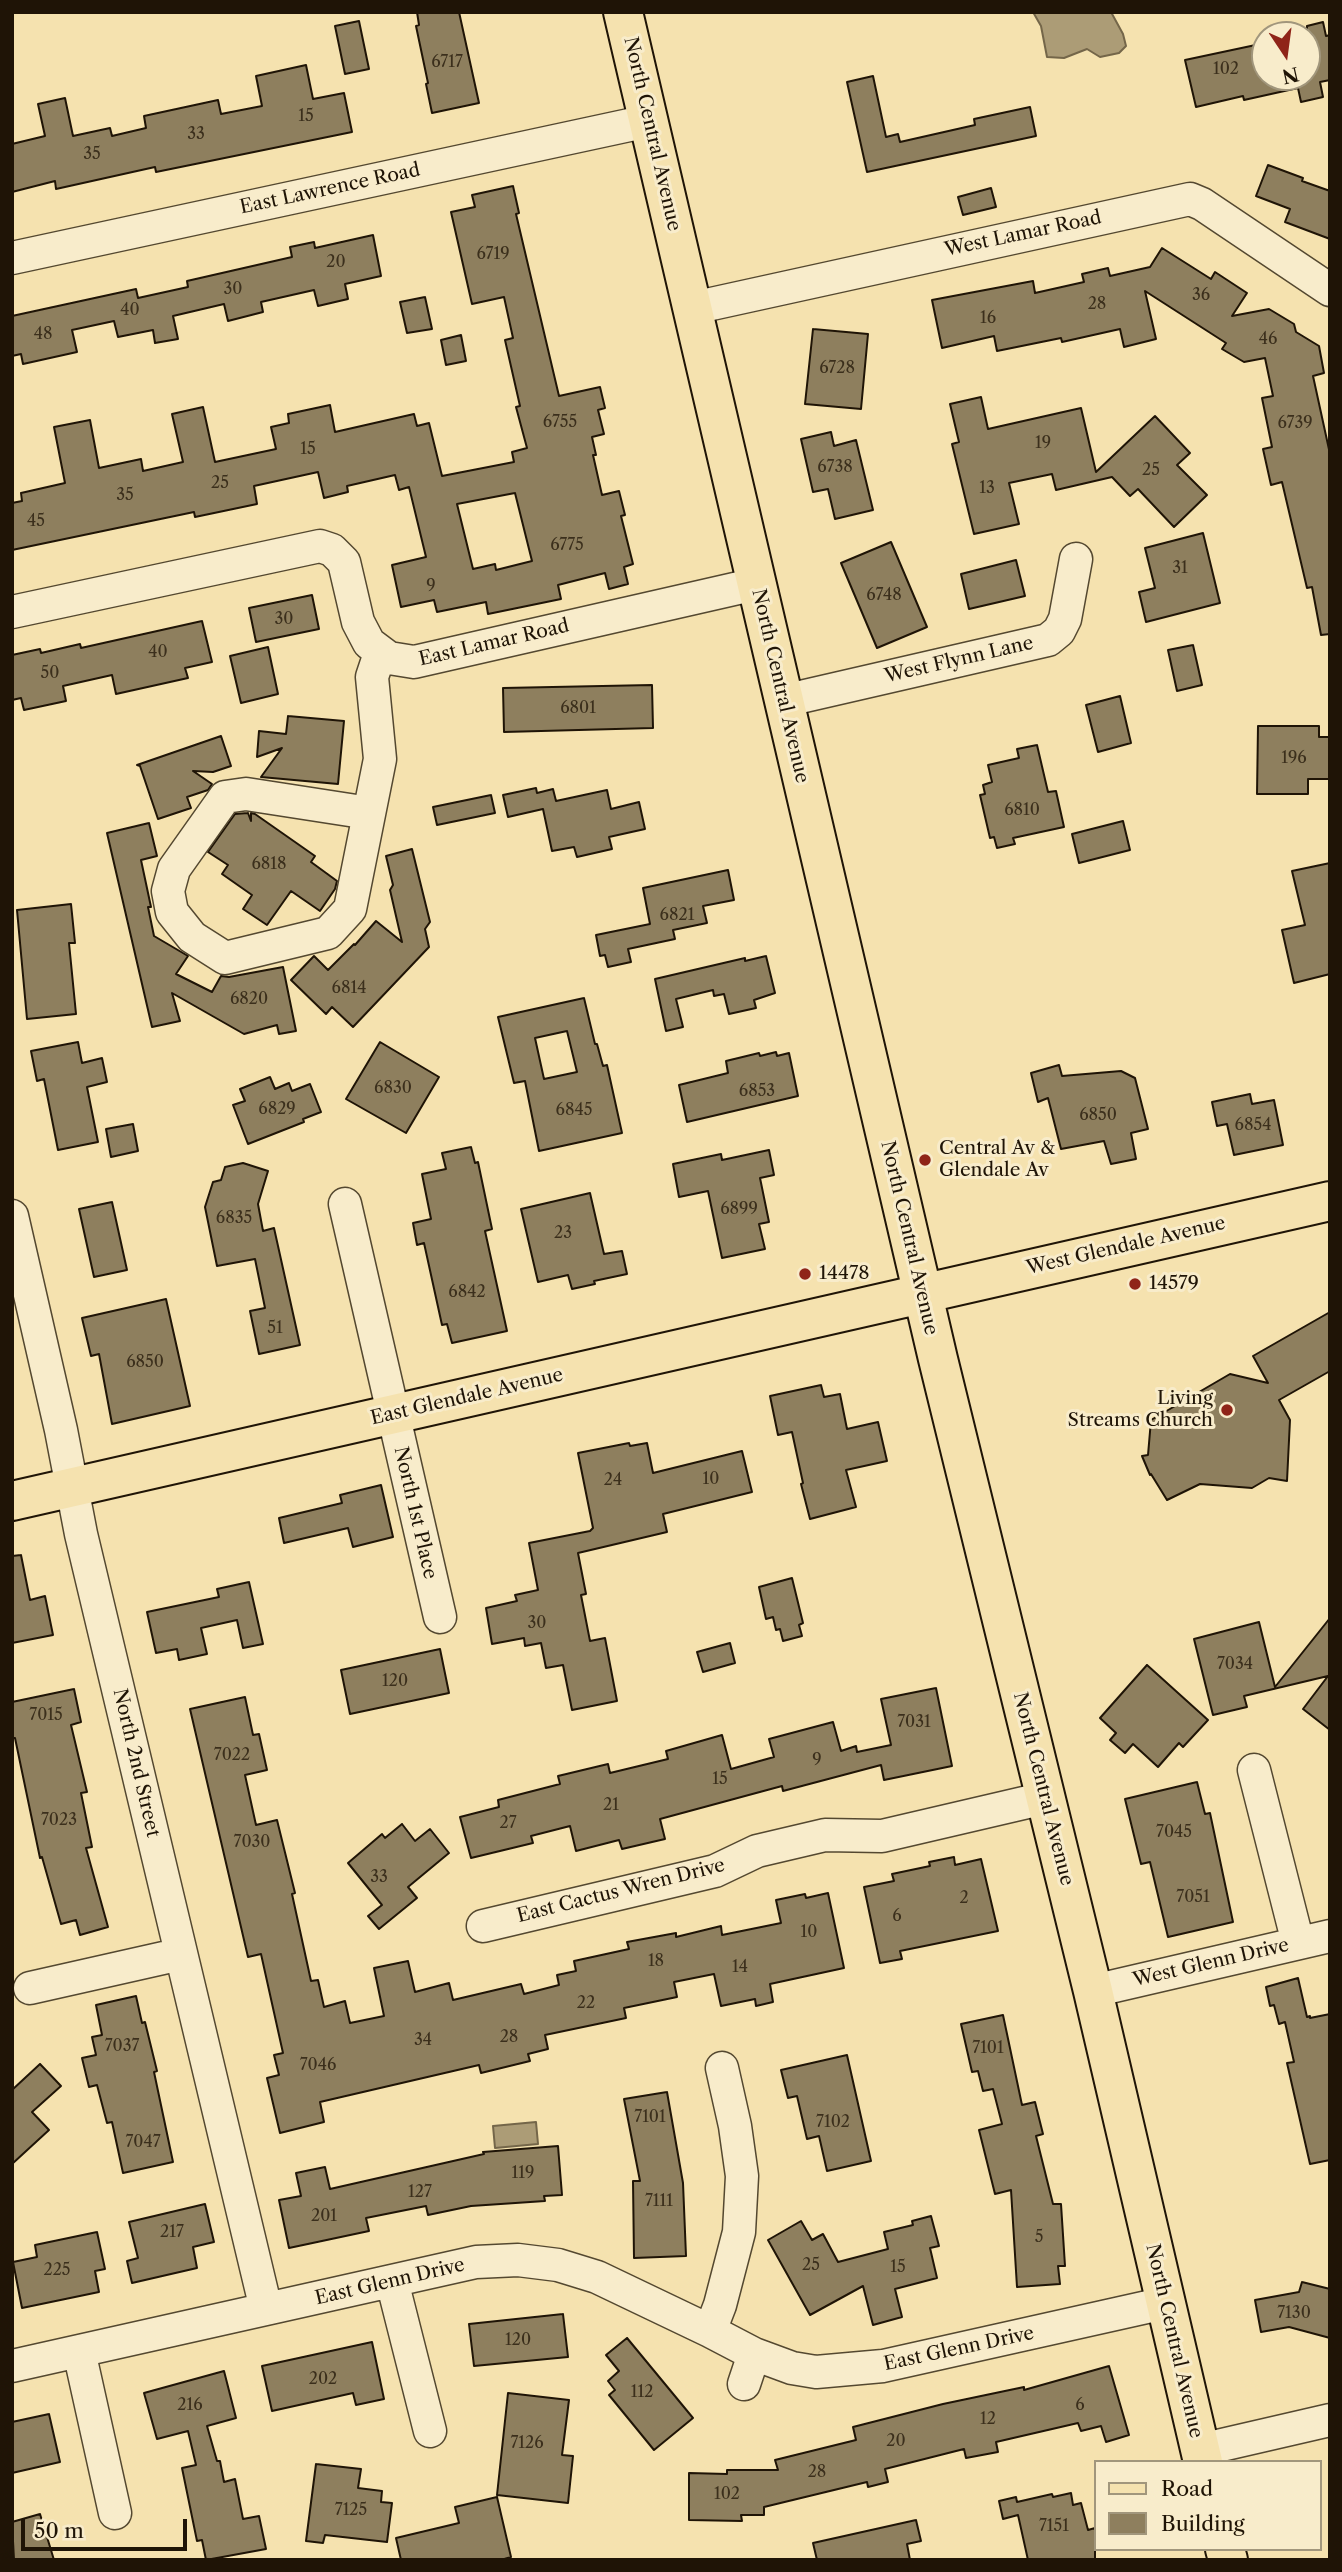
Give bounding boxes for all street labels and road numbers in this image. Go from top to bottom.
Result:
street label: North Central Avenue [619,35,685,233]
street label: East Lawrence Road [238,159,422,219]
street label: West Lamar Road [942,206,1104,262]
street label: North Central Avenue [747,587,813,785]
street label: East Lamar Road [417,615,571,671]
street label: West Flynn Lane [882,632,1036,688]
street label: North Central Avenue [876,1139,942,1337]
street label: West Glendale Avenue [1024,1212,1228,1280]
street label: East Glendale Avenue [368,1364,566,1430]
street label: North 1st Place [389,1445,441,1581]
street label: North 2nd Street [108,1686,164,1840]
street label: North Central Avenue [1008,1690,1078,1888]
street label: East Cactus Wren Drive [515,1854,727,1928]
street label: West Glenn Drive [1131,1934,1291,1992]
street label: North Central Avenue [1141,2242,1207,2440]
street label: East Glenn Drive [313,2254,467,2310]
street label: East Glenn Drive [882,2322,1036,2376]

